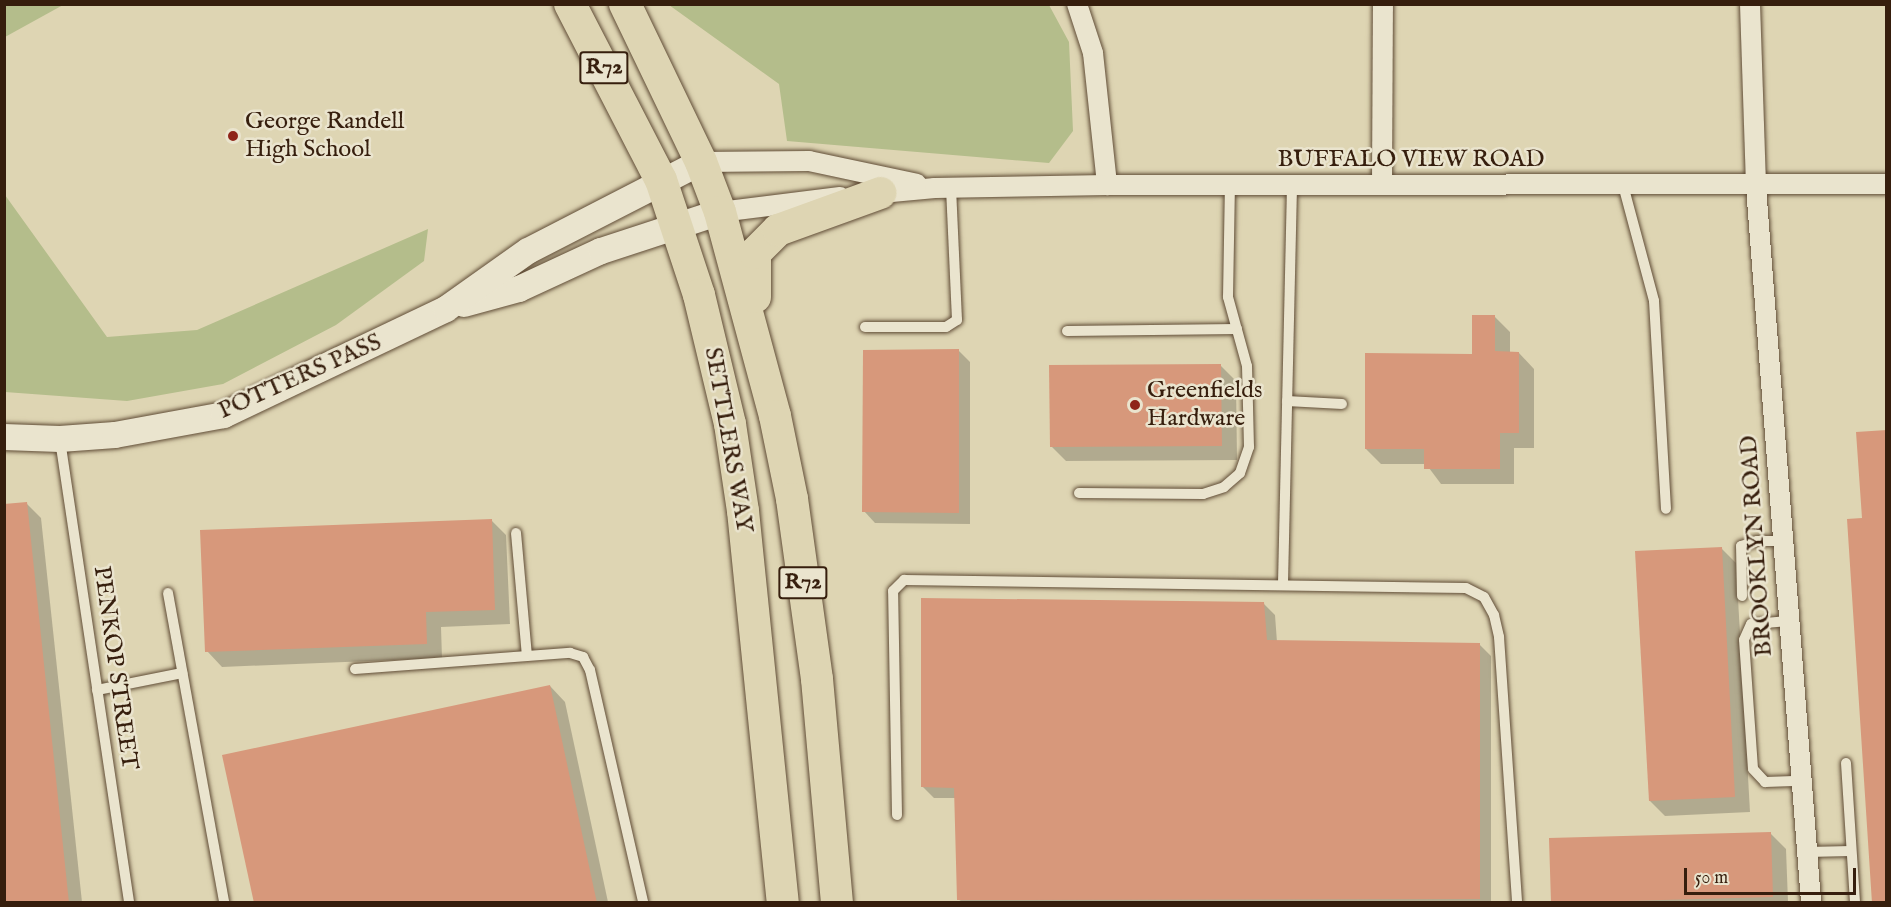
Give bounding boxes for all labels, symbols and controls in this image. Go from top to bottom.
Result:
road number: R72 [578,49,630,87]
place label: George Randell High School [245,108,404,164]
marker: George Randell High School [226,129,240,143]
street label: BUFFALO VIEW ROAD [1277,146,1545,174]
street label: POTTERS PASS [214,328,386,426]
street label: SETTLERS WAY [698,345,758,535]
place label: Greenfields Hardware [1147,377,1262,433]
marker: Greenfields Hardware [1128,398,1142,412]
street label: BROOKLYN ROAD [1735,434,1779,658]
street label: PENKOP STREET [86,564,144,772]
road number: R72 [778,564,828,602]
scale bar [1687,856,1860,894]
text: 50 m [1695,867,1728,890]

